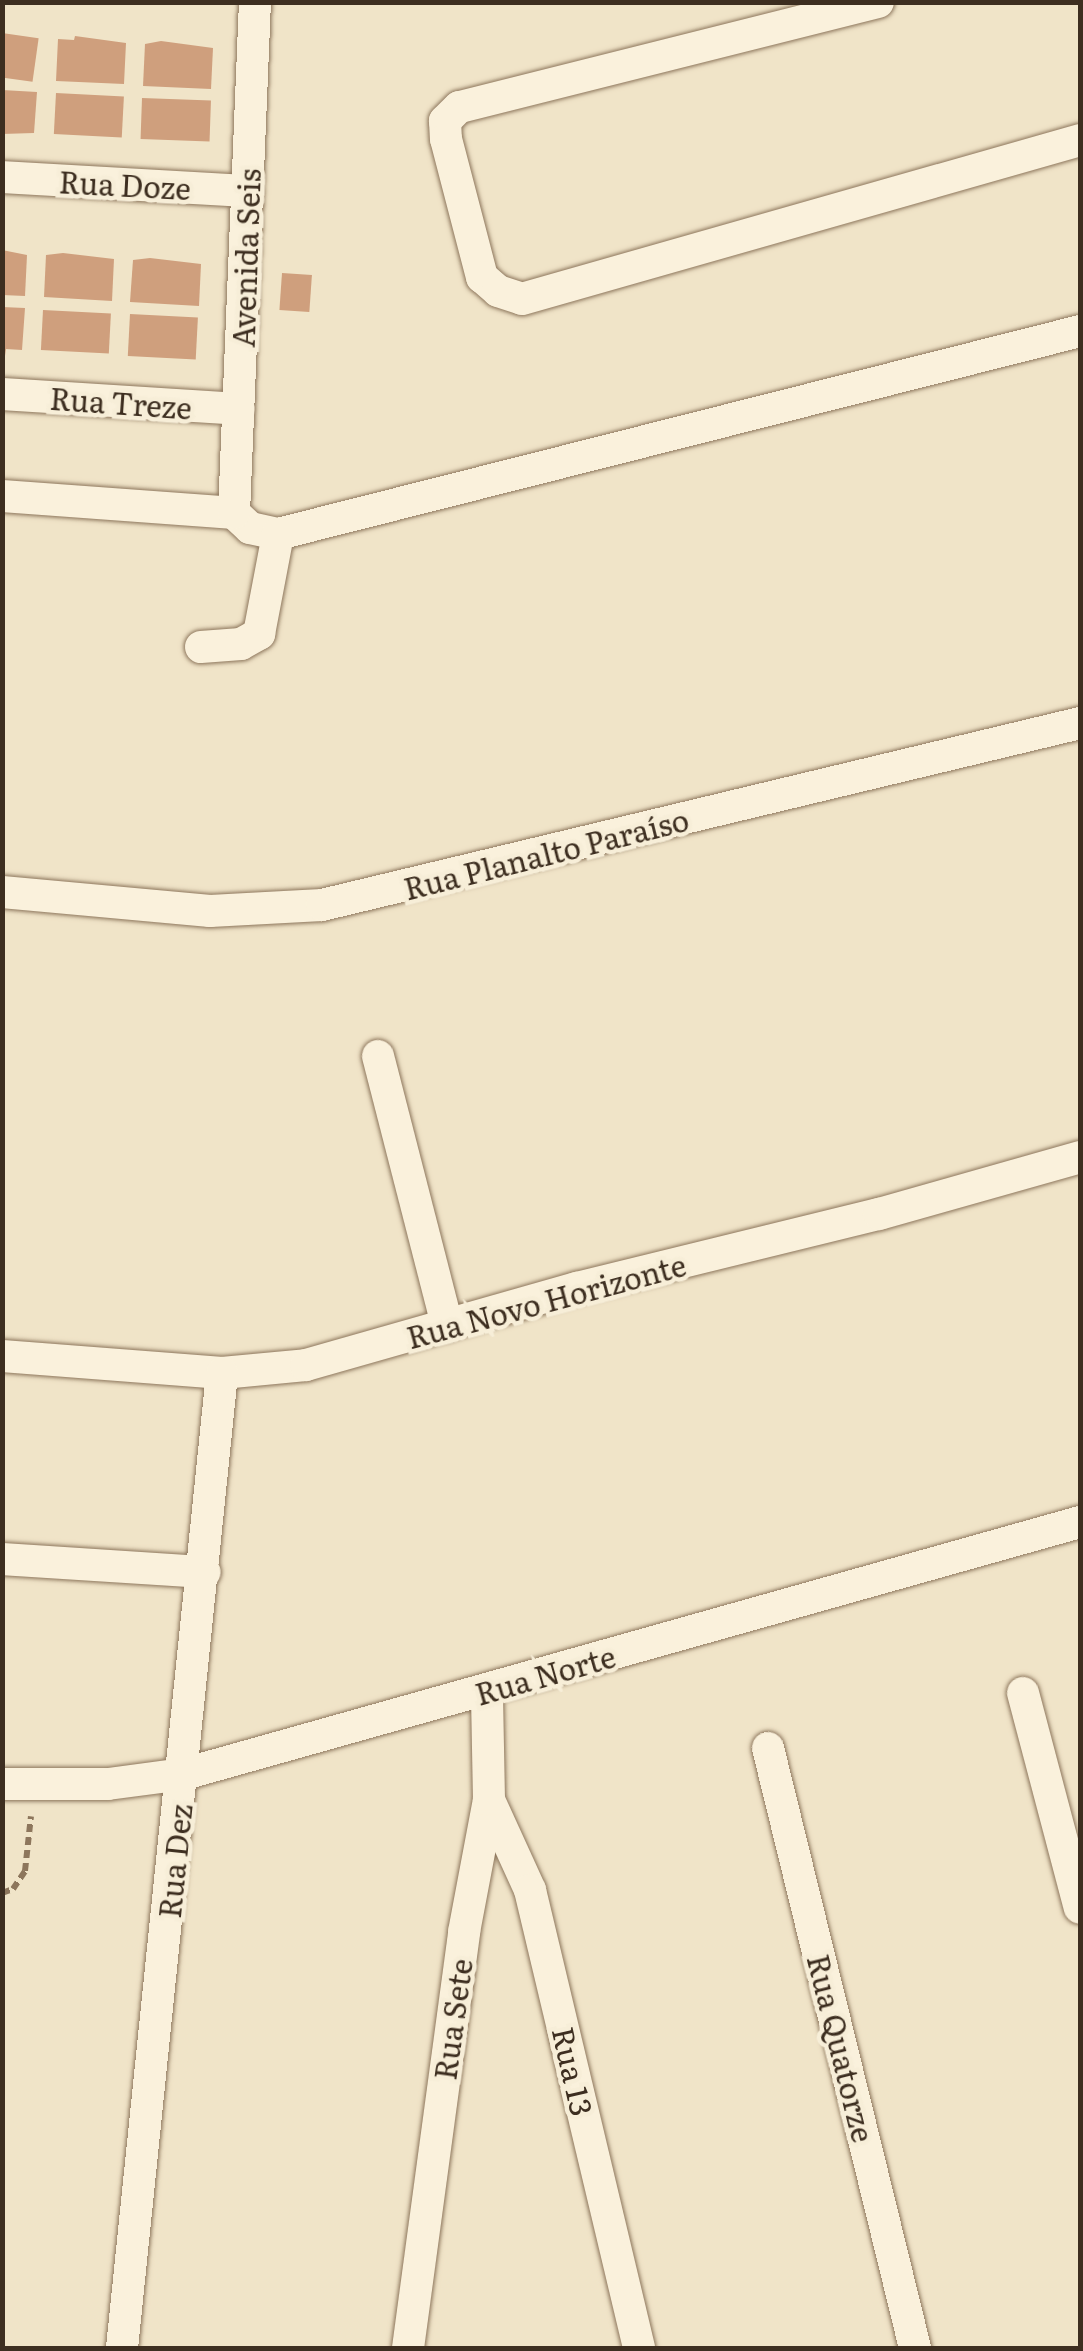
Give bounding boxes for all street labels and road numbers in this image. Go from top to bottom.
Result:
street label: Rua Doze [58,163,192,205]
street label: Avenida Seis [224,168,266,348]
street label: Rua Treze [49,379,193,425]
street label: Rua Planalto Paraíso [400,800,692,906]
street label: Rua Novo Horizonte [402,1245,690,1355]
street label: Rua Norte [471,1637,619,1711]
street label: Rua Dez [150,1802,198,1920]
street label: Rua Quatorze [801,1950,883,2146]
street label: Rua Sete [426,1956,478,2082]
street label: Rua 13 [546,2023,602,2119]

